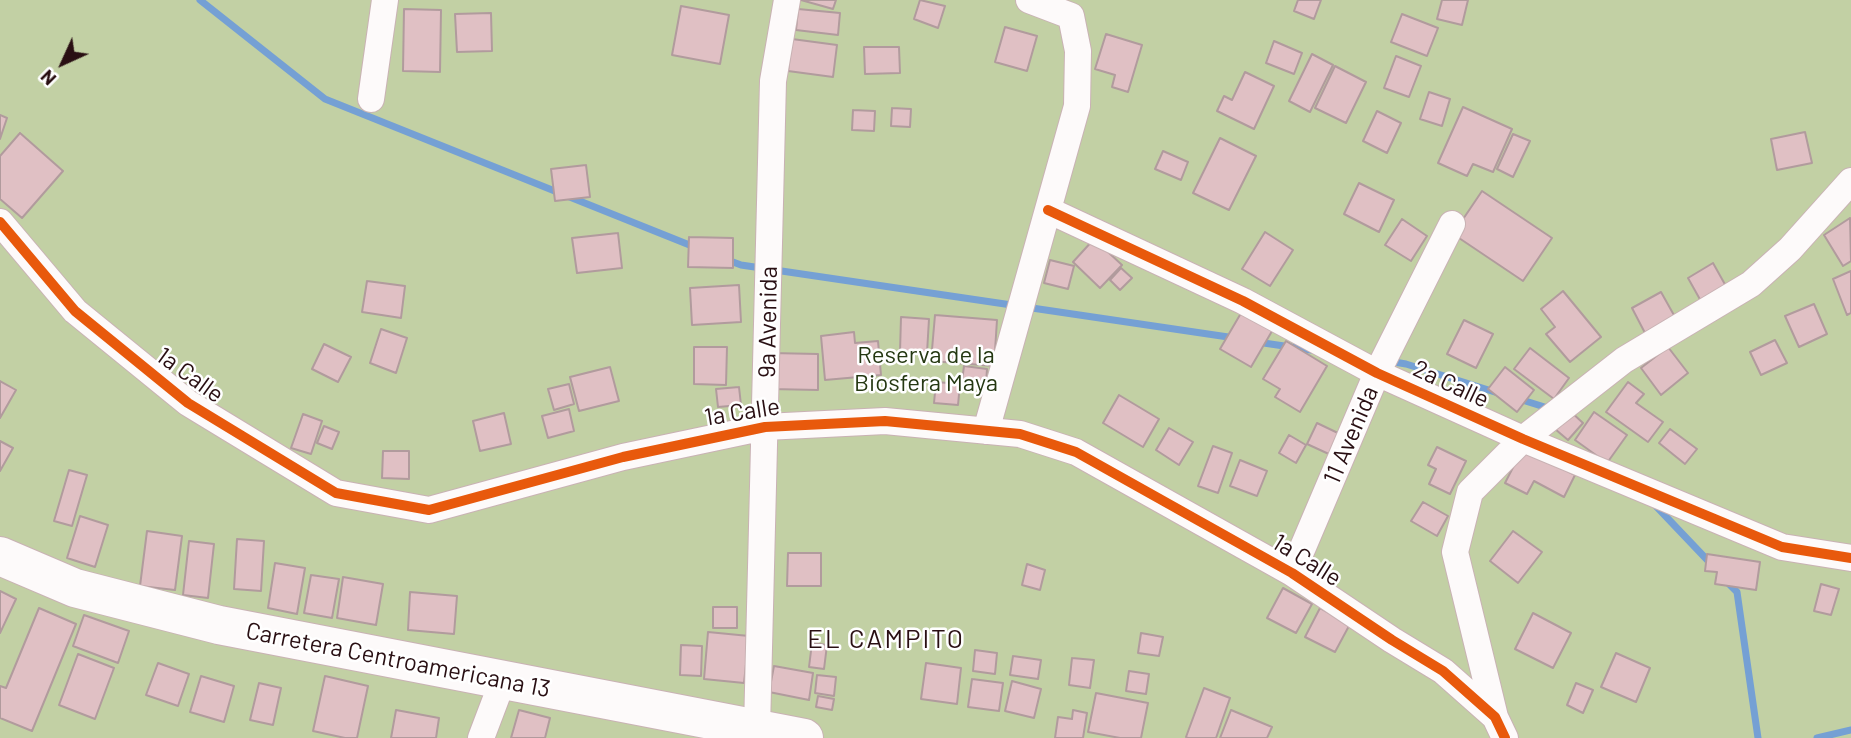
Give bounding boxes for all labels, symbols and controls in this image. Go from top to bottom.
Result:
north arrow [28,28,98,98]
text: N [35,66,60,91]
street label: 9a Avenida [753,266,783,378]
street label: 1a Calle [151,341,229,409]
park label: Reserva de la Biosfera Maya [854,341,998,397]
street label: 2a Calle [1408,354,1494,414]
street label: 11 Avenida [1317,382,1385,488]
street label: 1a Calle [702,392,782,432]
street label: 1a Calle [1267,528,1347,592]
street label: Carretera Centroamericana 13 [243,616,553,704]
district label: EL CAMPITO [808,623,964,655]

